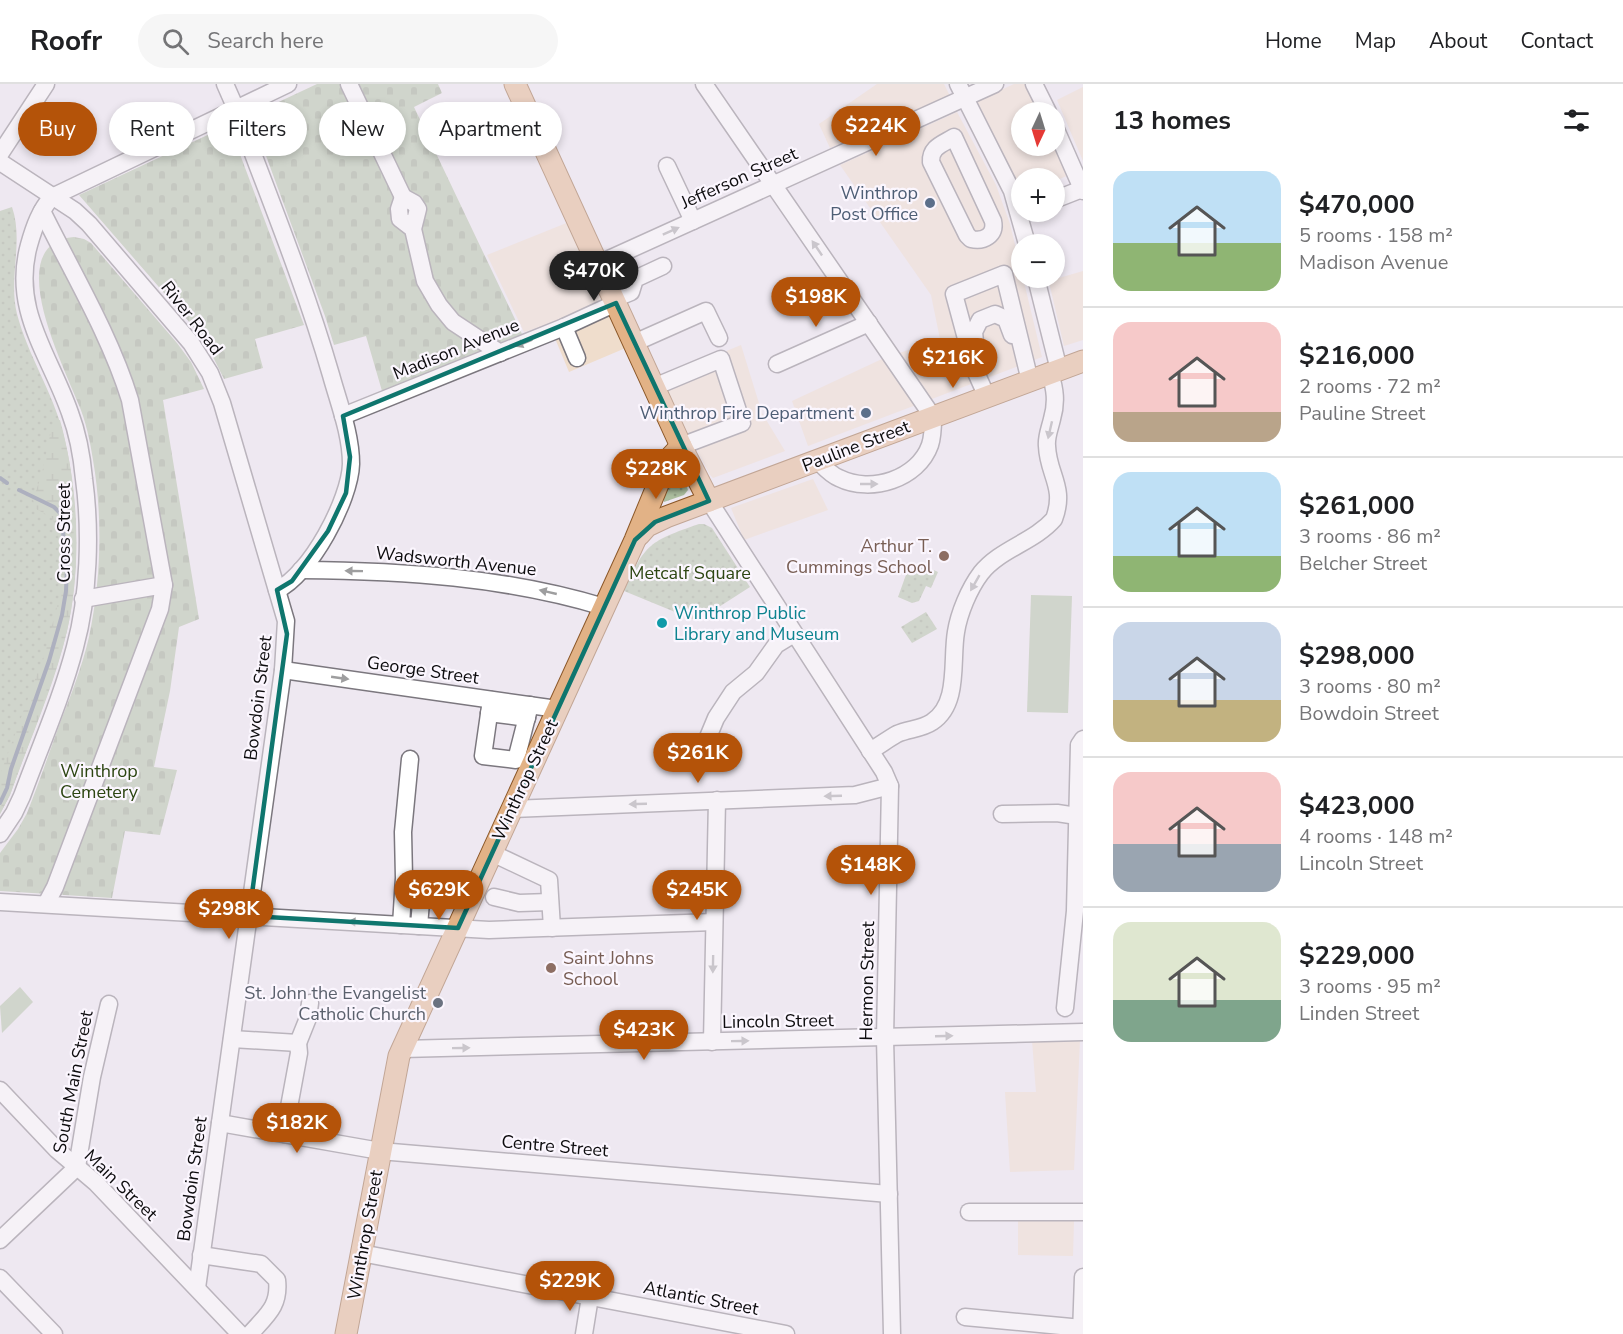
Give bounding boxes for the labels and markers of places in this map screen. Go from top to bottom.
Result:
pin: $224K [834,106,918,157]
place label: Winthrop Post Office [830,181,918,226]
marker: Winthrop Post Office [923,196,937,210]
pin: $470K [552,251,636,302]
pin: $198K [774,277,858,328]
pin: $216K [911,338,995,389]
place label: Winthrop Fire Department [640,401,855,425]
marker: Winthrop Fire Department [859,406,873,420]
pin: $228K [614,449,698,500]
place label: Arthur T. Cummings School [786,534,933,579]
marker: Arthur T. Cummings School [937,549,951,563]
place label: Winthrop Public Library and Museum [674,601,839,646]
marker: Winthrop Public Library and Museum [655,616,669,630]
pin: $261K [656,733,740,784]
pin: $148K [829,845,913,896]
pin: $629K [397,870,481,921]
pin: $245K [655,870,739,921]
pin: $298K [187,889,271,940]
place label: Saint Johns School [563,946,654,991]
marker: Saint Johns School [544,961,558,975]
place label: St. John the Evangelist Catholic Church [244,981,427,1026]
marker: St. John the Evangelist Catholic Church [431,996,445,1010]
pin: $423K [602,1010,686,1061]
pin: $182K [255,1103,339,1154]
pin: $229K [528,1261,612,1312]

